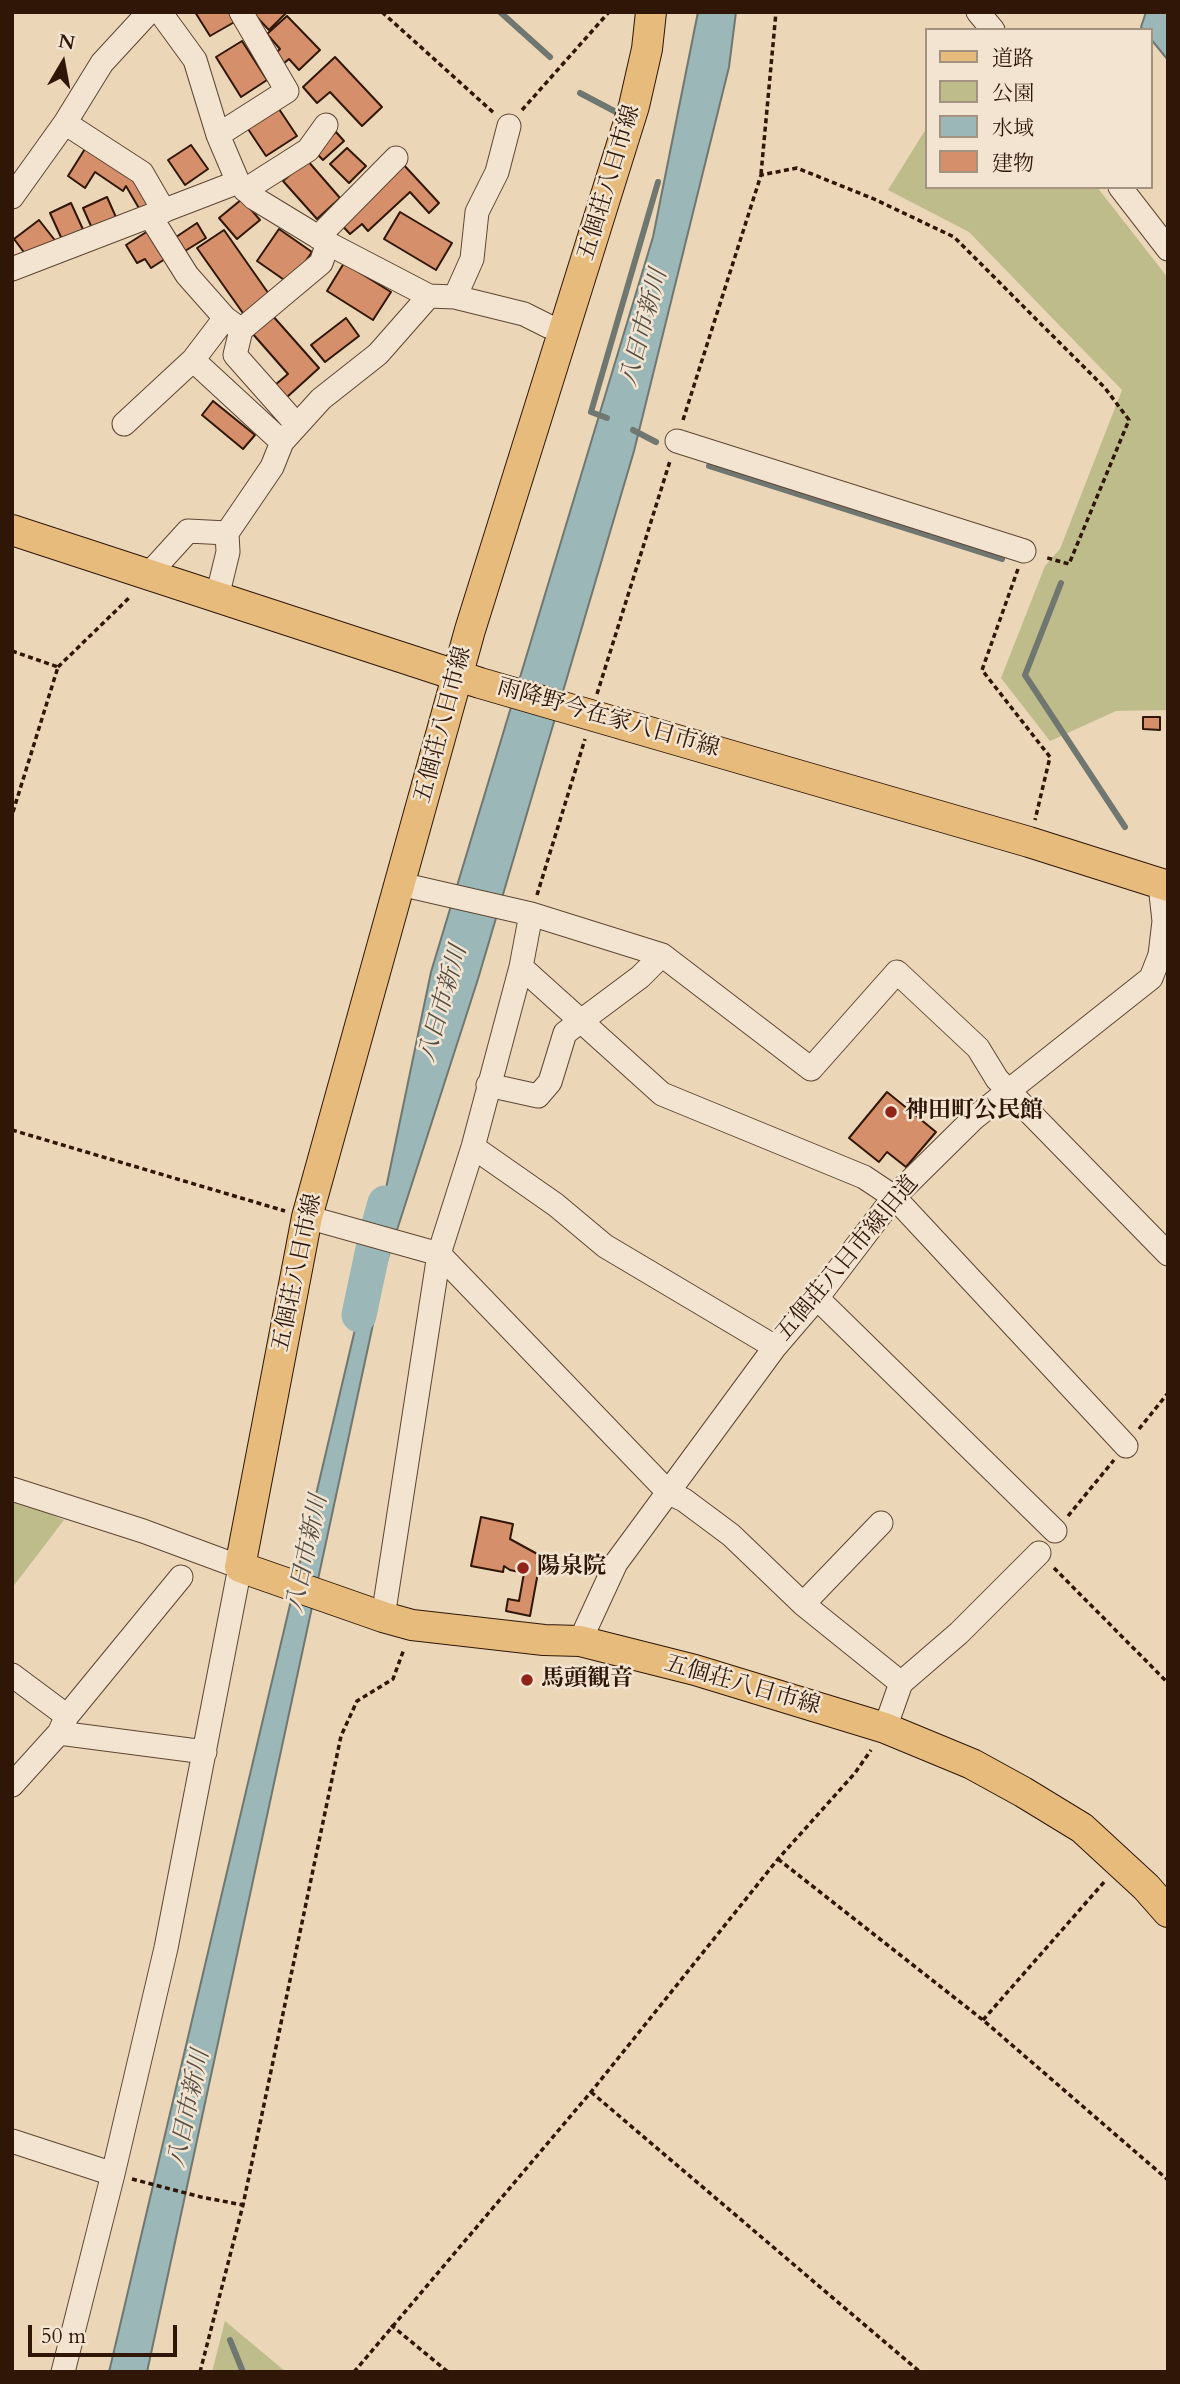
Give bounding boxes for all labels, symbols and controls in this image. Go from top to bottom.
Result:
north arrow [28,28,98,98]
text: N [56,28,77,57]
legend [925,28,1152,189]
text: 道路 [992,44,1034,73]
text: 公園 [992,79,1034,108]
street label: 五個荘八日市線 [573,102,647,264]
text: 水域 [992,114,1034,143]
text: 建物 [992,149,1034,178]
water label: 八日市新川 [616,266,674,390]
street label: 五個荘八日市線 [410,644,478,806]
street label: 雨降野今在家八日市線 [494,674,722,764]
water label: 八日市新川 [414,942,474,1066]
place label: 神田町公民館 [905,1098,1043,1126]
marker: 神田町公民館 [883,1104,899,1120]
street label: 五個荘八日市線旧道 [771,1171,925,1347]
street label: 五個荘八日市線 [268,1191,328,1355]
water label: 八日市新川 [281,1492,335,1616]
place label: 陽泉院 [537,1554,606,1582]
marker: 陽泉院 [515,1560,531,1576]
street label: 五個荘八日市線 [661,1651,823,1721]
place label: 馬頭観音 [541,1666,633,1694]
marker: 馬頭観音 [519,1672,535,1688]
water label: 八日市新川 [163,2047,217,2171]
scale bar [32,2310,180,2354]
text: 50 m [41,2322,86,2351]

